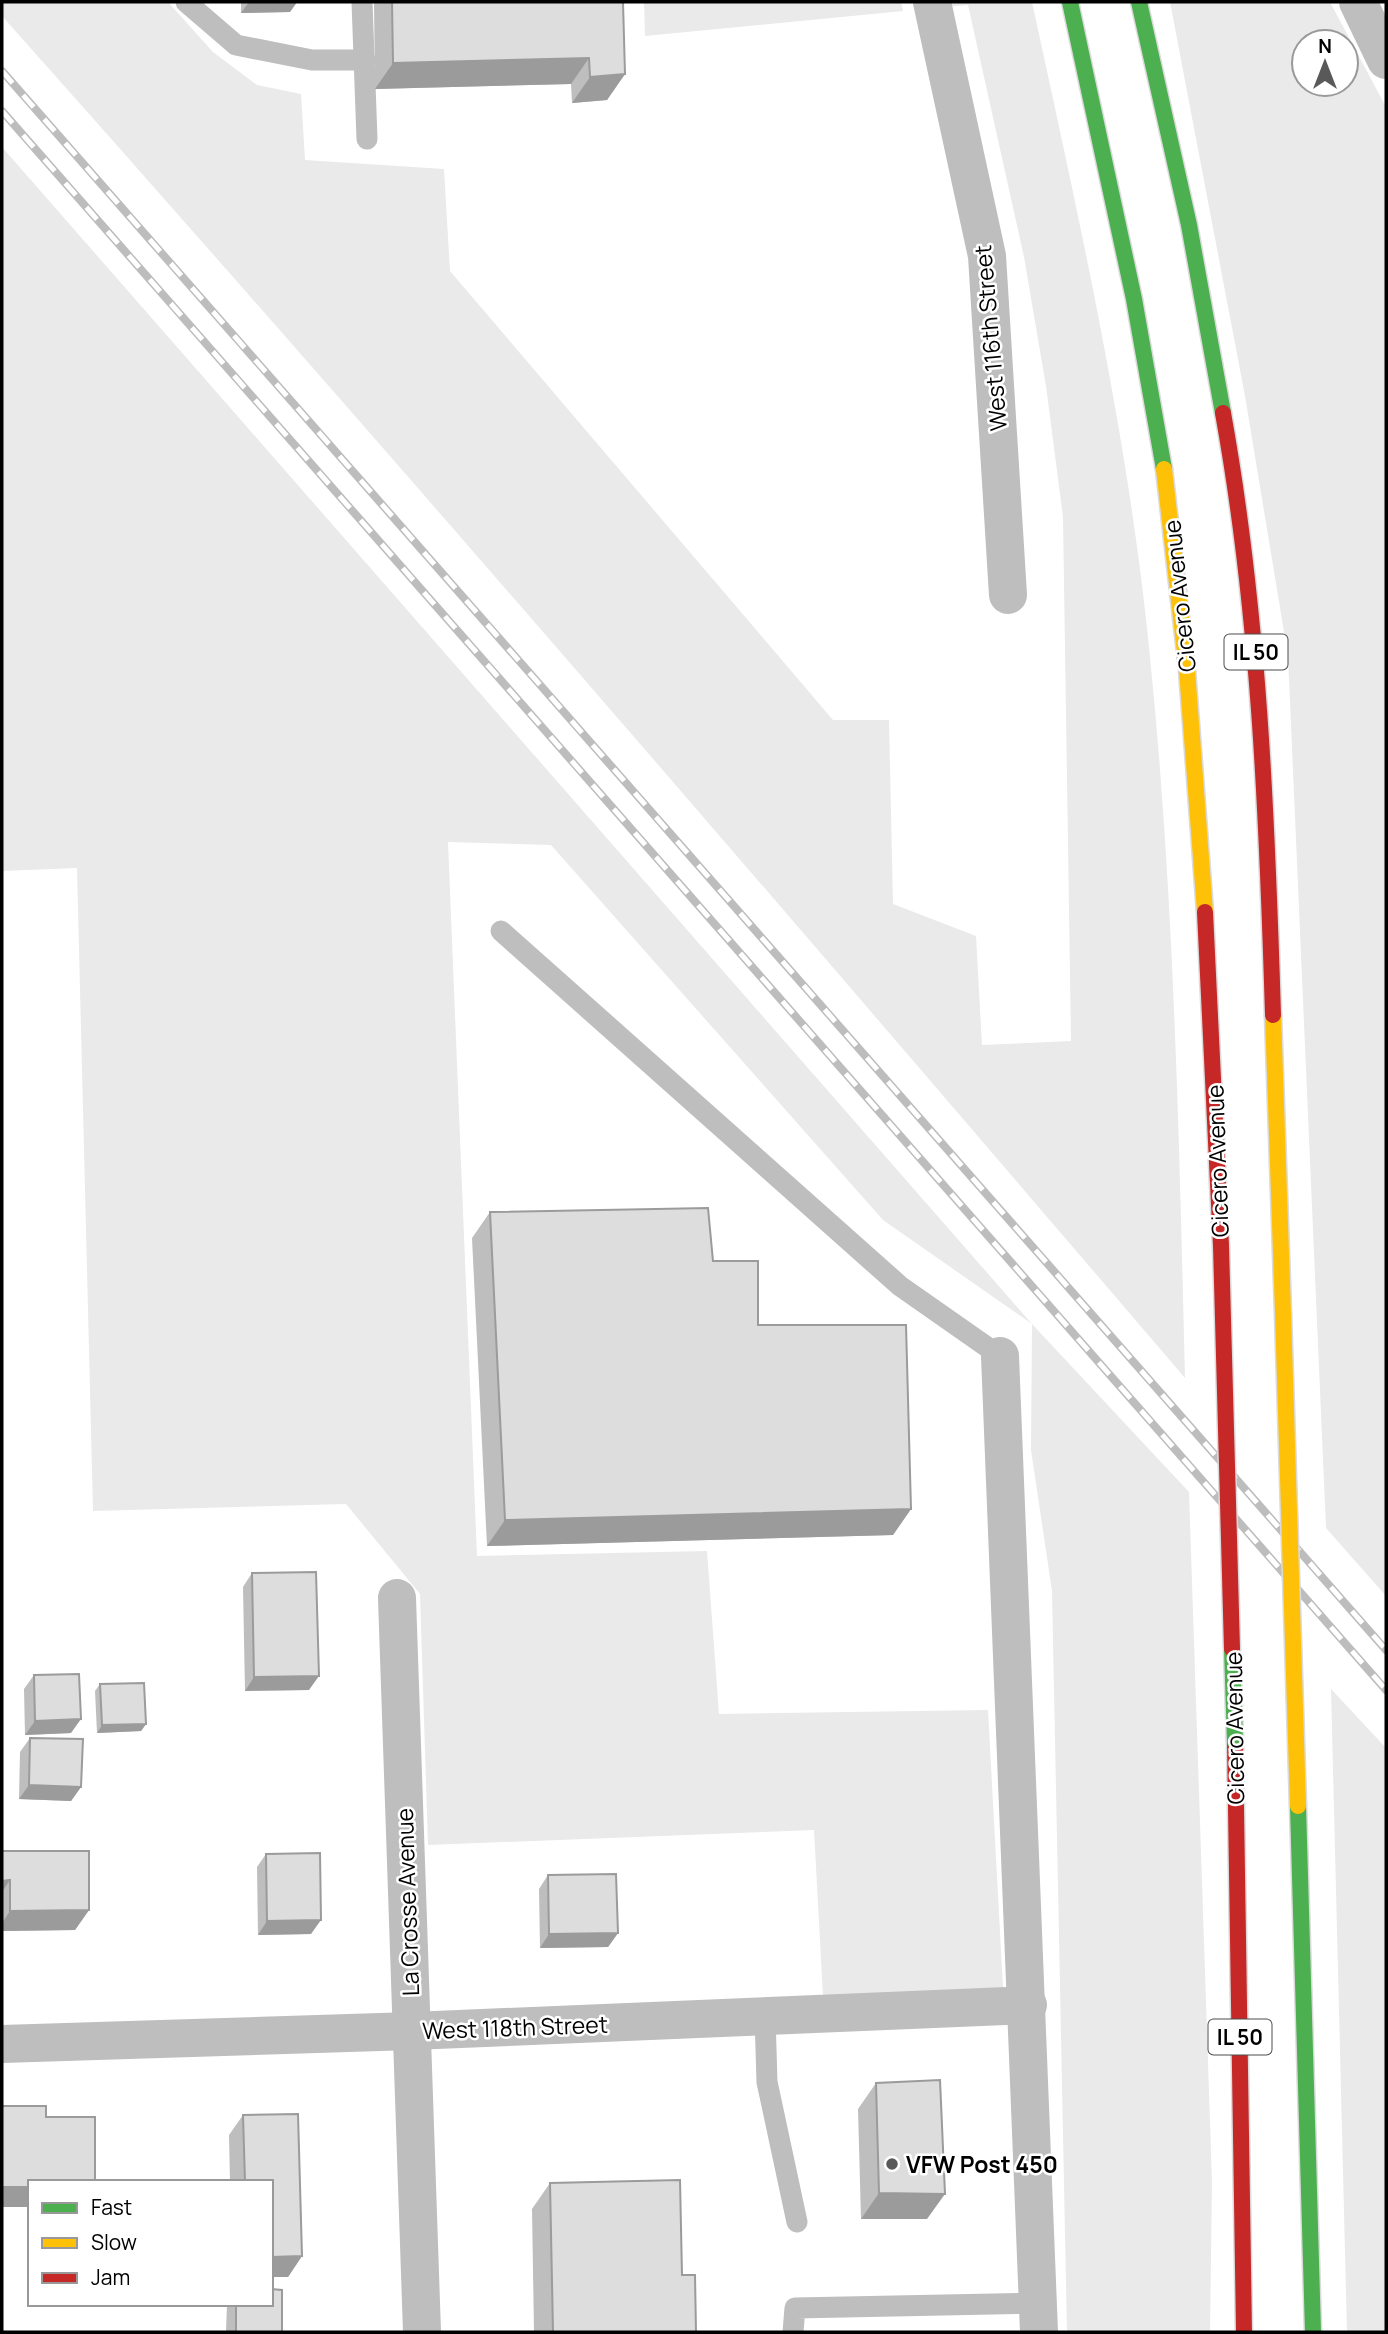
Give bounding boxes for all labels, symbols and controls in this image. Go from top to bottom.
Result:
north arrow [1290,28,1360,98]
text: N [1318,33,1332,59]
street label: West 116th Street [966,244,1014,432]
street label: Cicero Avenue [1155,518,1203,674]
road number: IL 50 [1224,634,1288,670]
street label: Cicero Avenue [1198,1084,1236,1238]
street label: Cicero Avenue [1217,1651,1251,1805]
street label: La Crosse Avenue [388,1807,426,1997]
street label: West 118th Street [422,2008,608,2046]
road number: IL 50 [1208,2020,1272,2054]
place label: VFW Post 450 [906,2148,1058,2180]
marker: VFW Post 450 [884,2156,900,2172]
legend [28,2180,273,2306]
text: Fast [91,2193,132,2221]
text: Slow [91,2228,137,2256]
text: Jam [91,2263,130,2291]

